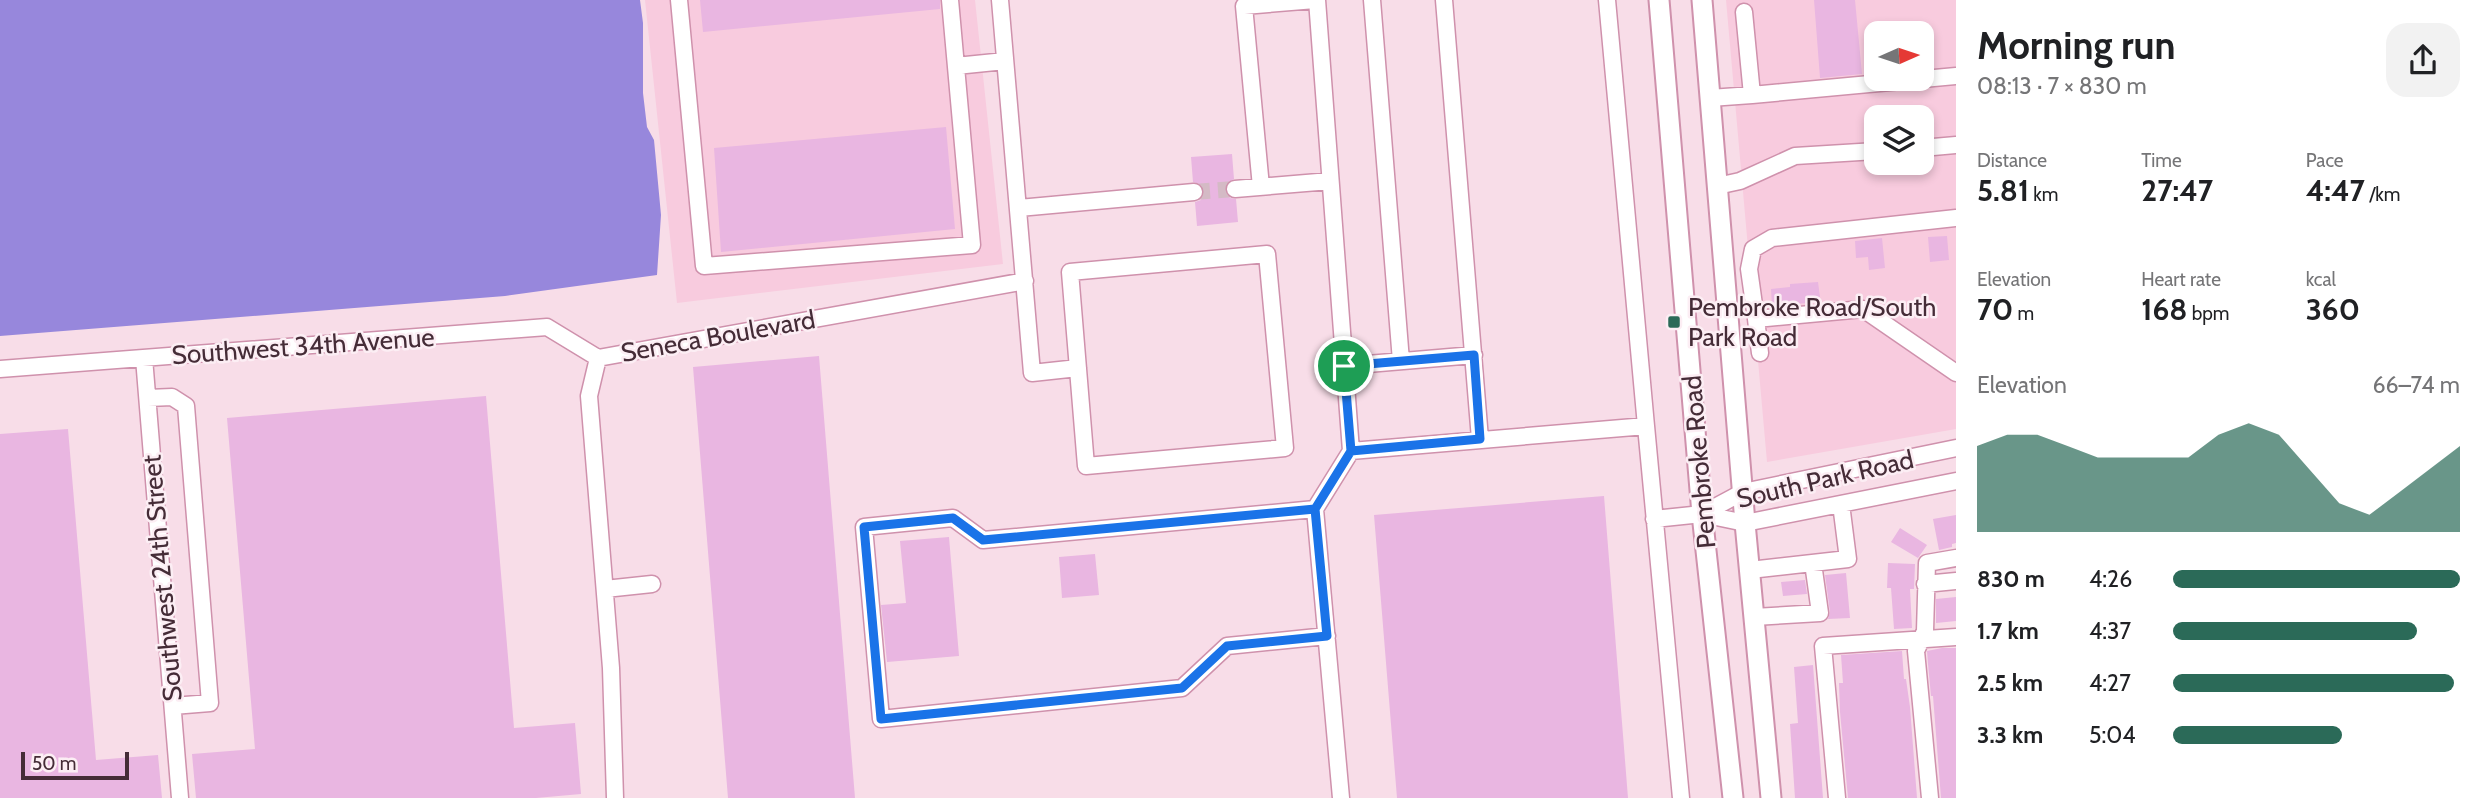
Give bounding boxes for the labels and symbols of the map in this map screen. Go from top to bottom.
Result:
north arrow [1864,21,1934,91]
place label: Pembroke Road/South Park Road [1688,291,1936,353]
street label: Seneca Boulevard [618,303,818,369]
marker: Pembroke Road/South Park Road [1666,314,1682,330]
street label: Southwest 34th Avenue [171,321,435,371]
pin [1314,336,1374,396]
street label: Pembroke Road [1675,374,1723,550]
street label: South Park Road [1733,443,1917,515]
street label: Southwest 24th Street [135,453,189,703]
scale bar [21,749,130,781]

